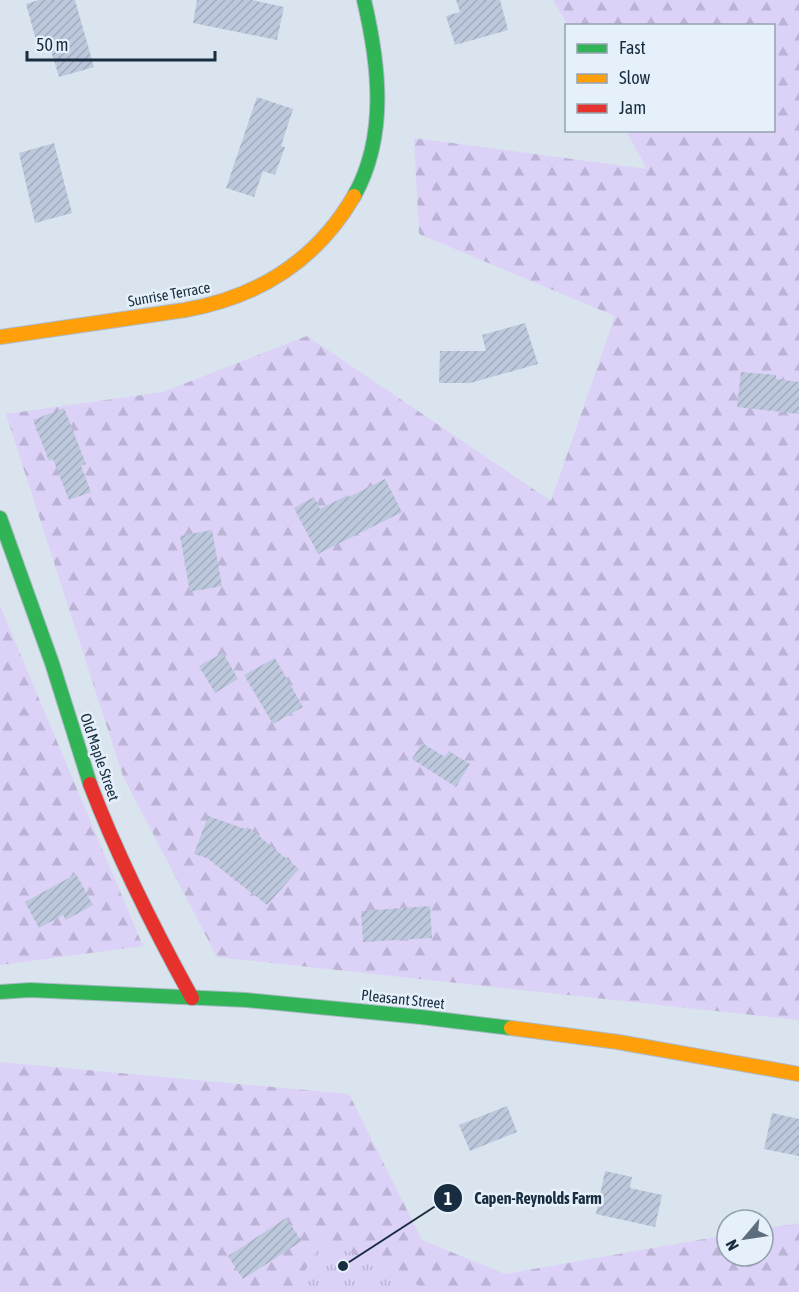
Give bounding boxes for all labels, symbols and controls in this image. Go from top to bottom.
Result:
scale bar [27,24,214,62]
legend [565,24,775,132]
text: 50 m [36,34,68,55]
text: Fast [619,37,646,58]
text: Slow [619,67,650,88]
text: Jam [619,97,646,118]
street label: Sunrise Terrace [127,278,212,310]
street label: Old Maple Street [77,711,123,803]
street label: Pleasant Street [360,986,446,1012]
callout: Capen-Reynolds Farm [433,1181,614,1215]
text: 1 [444,1188,452,1209]
text: Capen-Reynolds Farm [474,1189,602,1207]
north arrow [715,1208,775,1268]
text: N [722,1237,742,1254]

